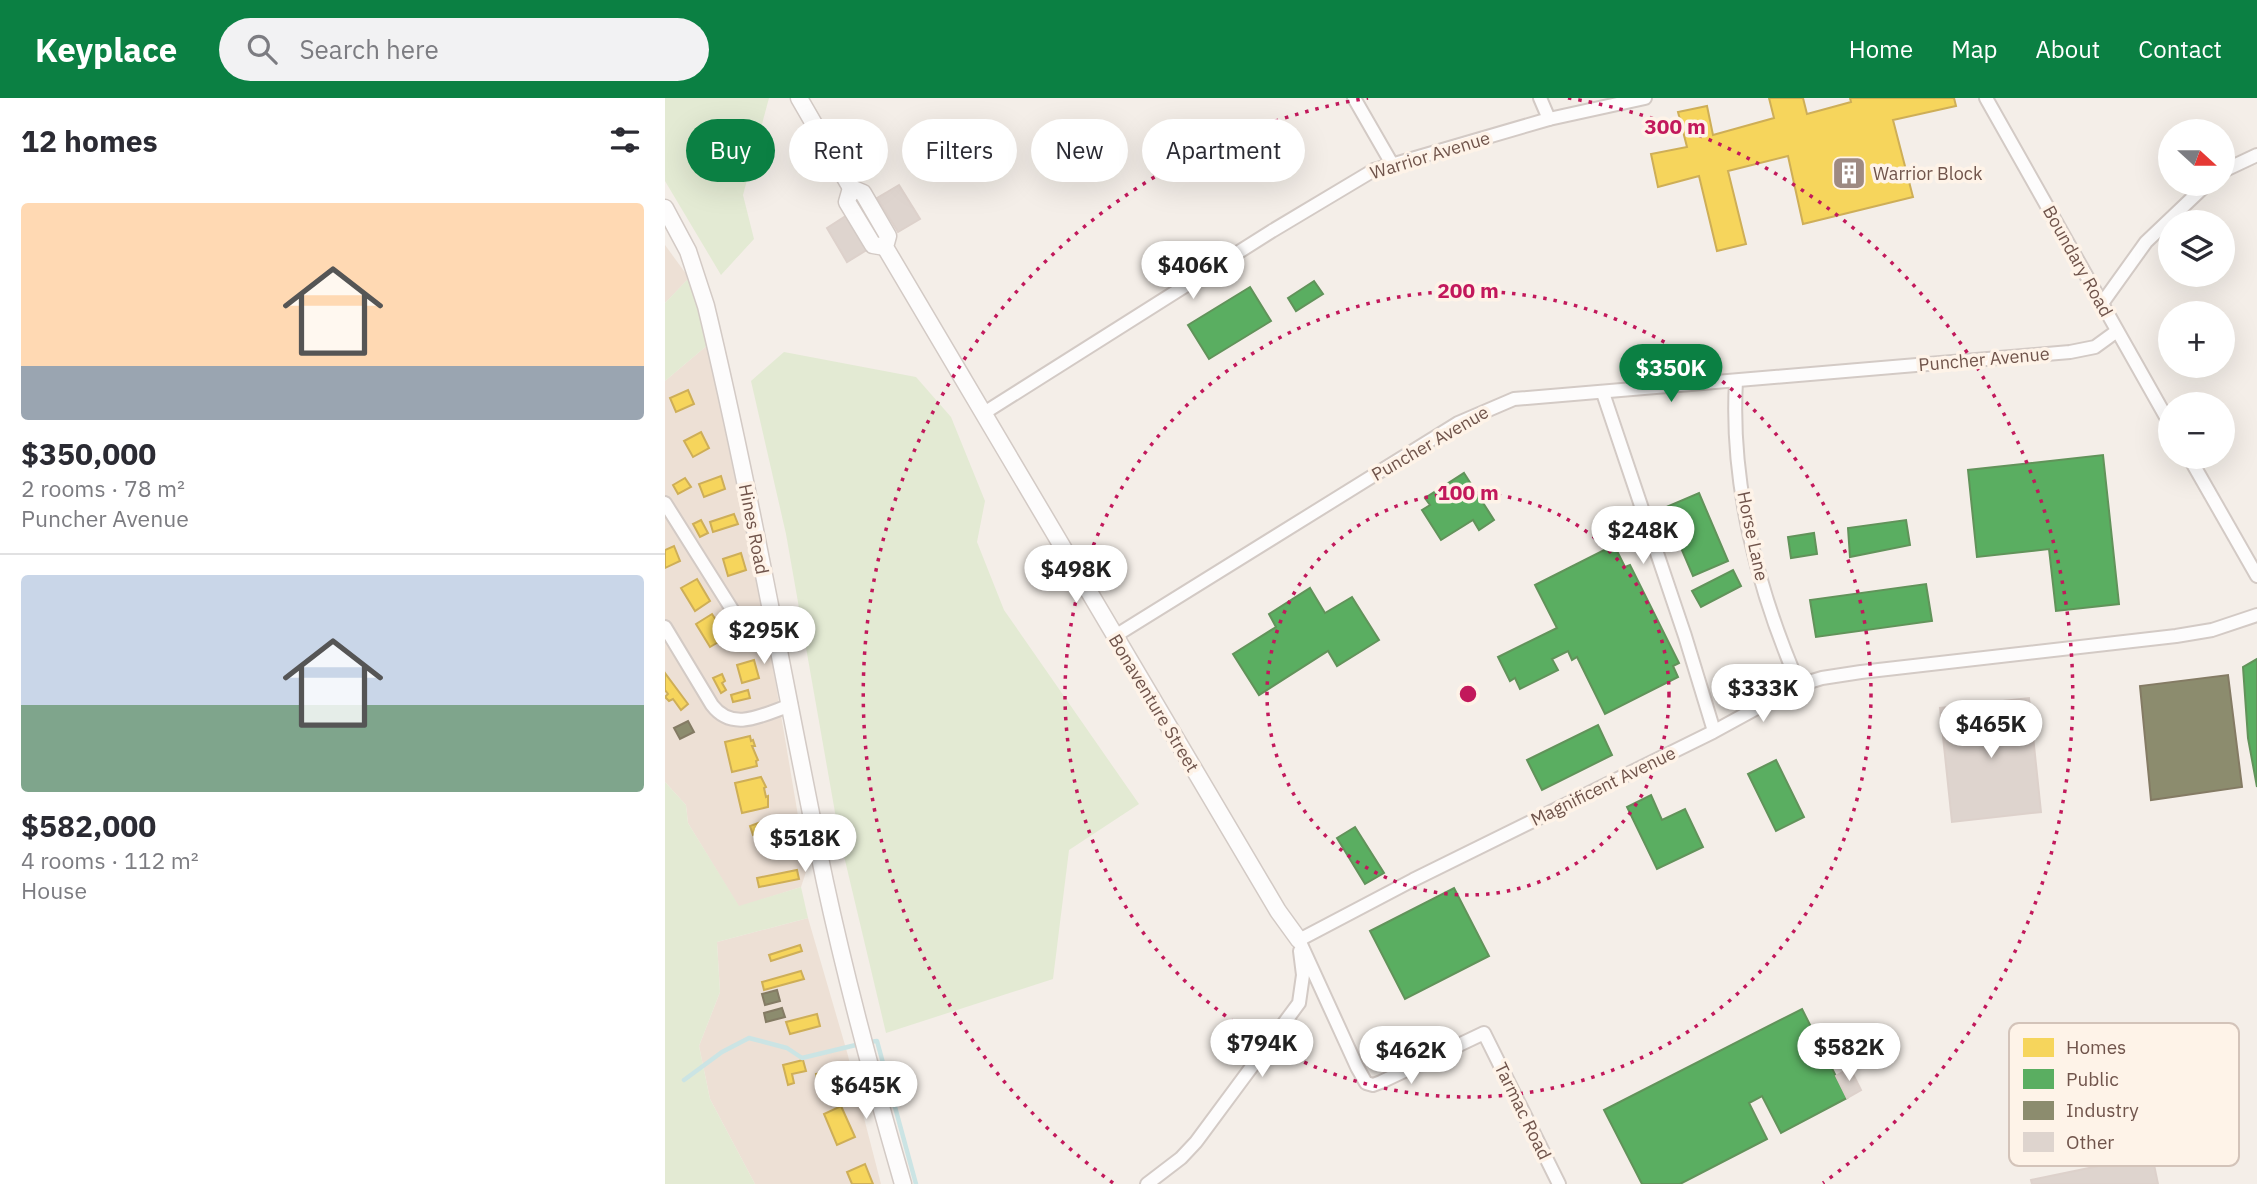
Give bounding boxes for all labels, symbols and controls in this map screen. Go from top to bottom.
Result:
search box [219,18,709,81]
text: Keyplace [35,28,177,71]
icon: search [243,30,281,68]
text: Search here [299,32,439,66]
text: Home [1849,33,1913,65]
text: Map [1951,33,1997,65]
text: About [2035,33,2100,65]
text: Contact [2138,33,2222,65]
text: 300 m [1644,112,1706,140]
chip: Buy [686,119,775,182]
chip: Rent [789,119,888,182]
chip: Filters [902,119,1017,182]
chip: New [1031,119,1128,182]
chip: Apartment [1142,119,1305,182]
north arrow [2158,119,2235,196]
map controls [2158,119,2235,469]
text: 12 homes [21,121,158,160]
icon: filters [606,121,644,159]
street label: Warrior Avenue [1367,126,1493,184]
building icon: Warrior Block [1830,154,1868,192]
place label: Warrior Block [1873,162,1983,185]
street label: Boundary Road [2038,201,2118,321]
button: layers [2158,210,2235,287]
pin: $406K [1144,242,1242,301]
icon: home [270,248,396,374]
text: $406K [1157,249,1229,279]
text: 200 m [1437,276,1499,304]
button: + [2158,301,2235,378]
street label: Puncher Avenue [1918,342,2051,376]
pin: $350K [1622,344,1720,404]
text: $350K [1635,352,1707,382]
button: − [2158,392,2235,469]
street label: Puncher Avenue [1367,400,1493,486]
text: $350,000 [21,434,156,473]
text: 2 rooms · 78 m² [21,473,185,503]
text: 100 m [1437,478,1499,506]
street label: Hines Road [734,482,774,576]
street label: Horse Lane [1732,489,1774,583]
text: Puncher Avenue [21,503,189,533]
pin: $248K [1594,506,1692,566]
text: $248K [1607,514,1679,544]
pin: $498K [1027,546,1125,605]
text: $498K [1040,553,1112,583]
pin: $295K [715,606,813,666]
text: $295K [728,614,800,644]
icon: home [270,620,396,746]
street label: Bonaventure Street [1104,630,1204,776]
pin: $333K [1714,664,1812,724]
text: $333K [1727,672,1799,702]
centre of rings [1456,682,1480,706]
pin: $465K [1942,700,2040,760]
text: $465K [1955,708,2027,738]
street label: Magnificent Avenue [1527,741,1679,831]
text: $582,000 [21,806,156,845]
pin: $518K [756,814,854,874]
text: $518K [769,822,841,852]
text: 4 rooms · 112 m² [21,845,199,875]
text: House [21,875,87,905]
pin: $794K [1213,1020,1311,1079]
legend [2009,1023,2239,1166]
pin: $582K [1800,1024,1898,1083]
pin: $462K [1362,1026,1460,1086]
text: $794K [1226,1027,1298,1057]
text: $582K [1813,1031,1885,1061]
text: $462K [1375,1034,1447,1064]
text: Homes [2066,1035,2126,1059]
street label: Tarmac Road [1490,1059,1556,1163]
pin: $645K [817,1062,915,1121]
text: Public [2066,1067,2119,1091]
text: $645K [830,1069,902,1099]
text: Industry [2066,1098,2139,1122]
text: Other [2066,1130,2114,1154]

